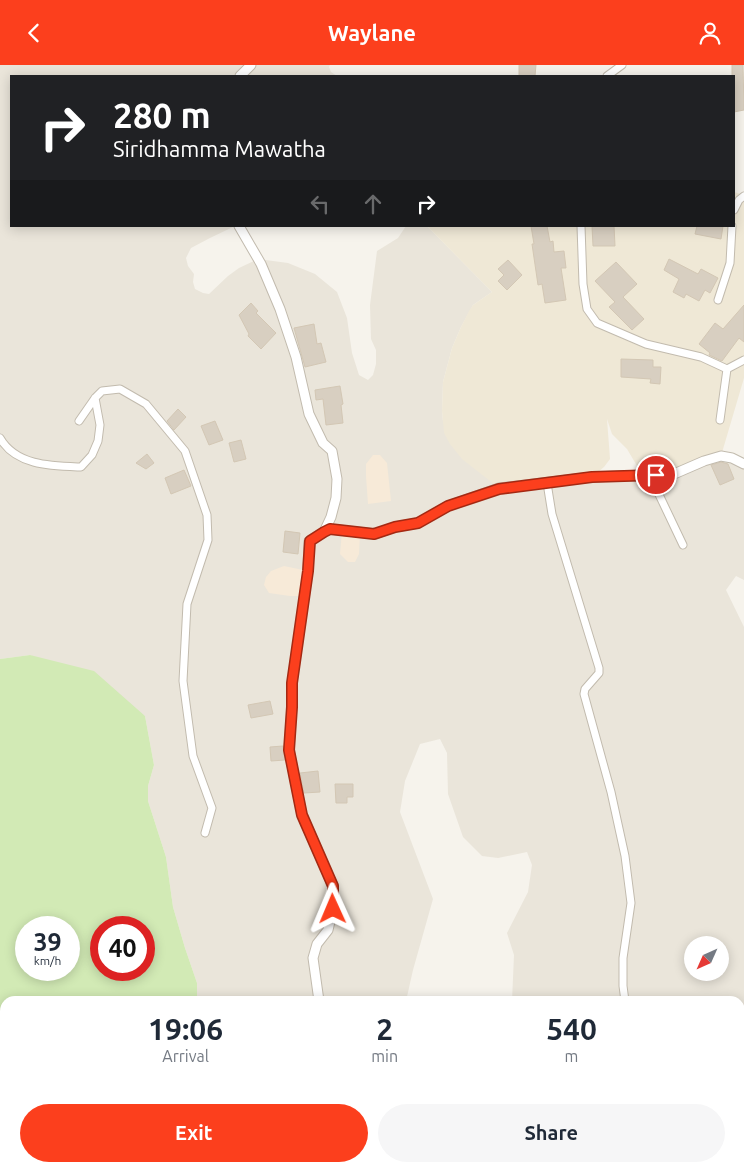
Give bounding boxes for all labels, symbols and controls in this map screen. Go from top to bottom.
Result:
icon: back [20,19,48,47]
icon: person [696,19,724,47]
text: Waylane [328,20,416,45]
icon: right [30,95,95,160]
text: 280 m [113,95,211,135]
text: Siridhamma Mawatha [113,136,326,161]
icon: left [306,190,334,218]
icon: ahead [359,190,387,218]
icon: right [412,190,440,218]
pin [635,454,677,496]
icon: arrive [642,461,670,489]
position arrow [306,882,358,934]
speed limit sign: 40 [90,916,155,981]
text: 39 [33,928,62,956]
north arrow [684,936,729,981]
map controls [684,936,729,981]
text: km/h [34,954,61,967]
text: 19:06 [148,1012,223,1046]
text: 2 [376,1012,393,1046]
text: 540 [546,1012,597,1046]
text: Arrival [162,1047,209,1065]
text: min [371,1047,398,1065]
text: m [565,1047,578,1065]
button: Exit [20,1104,368,1162]
button: Share [378,1104,725,1162]

